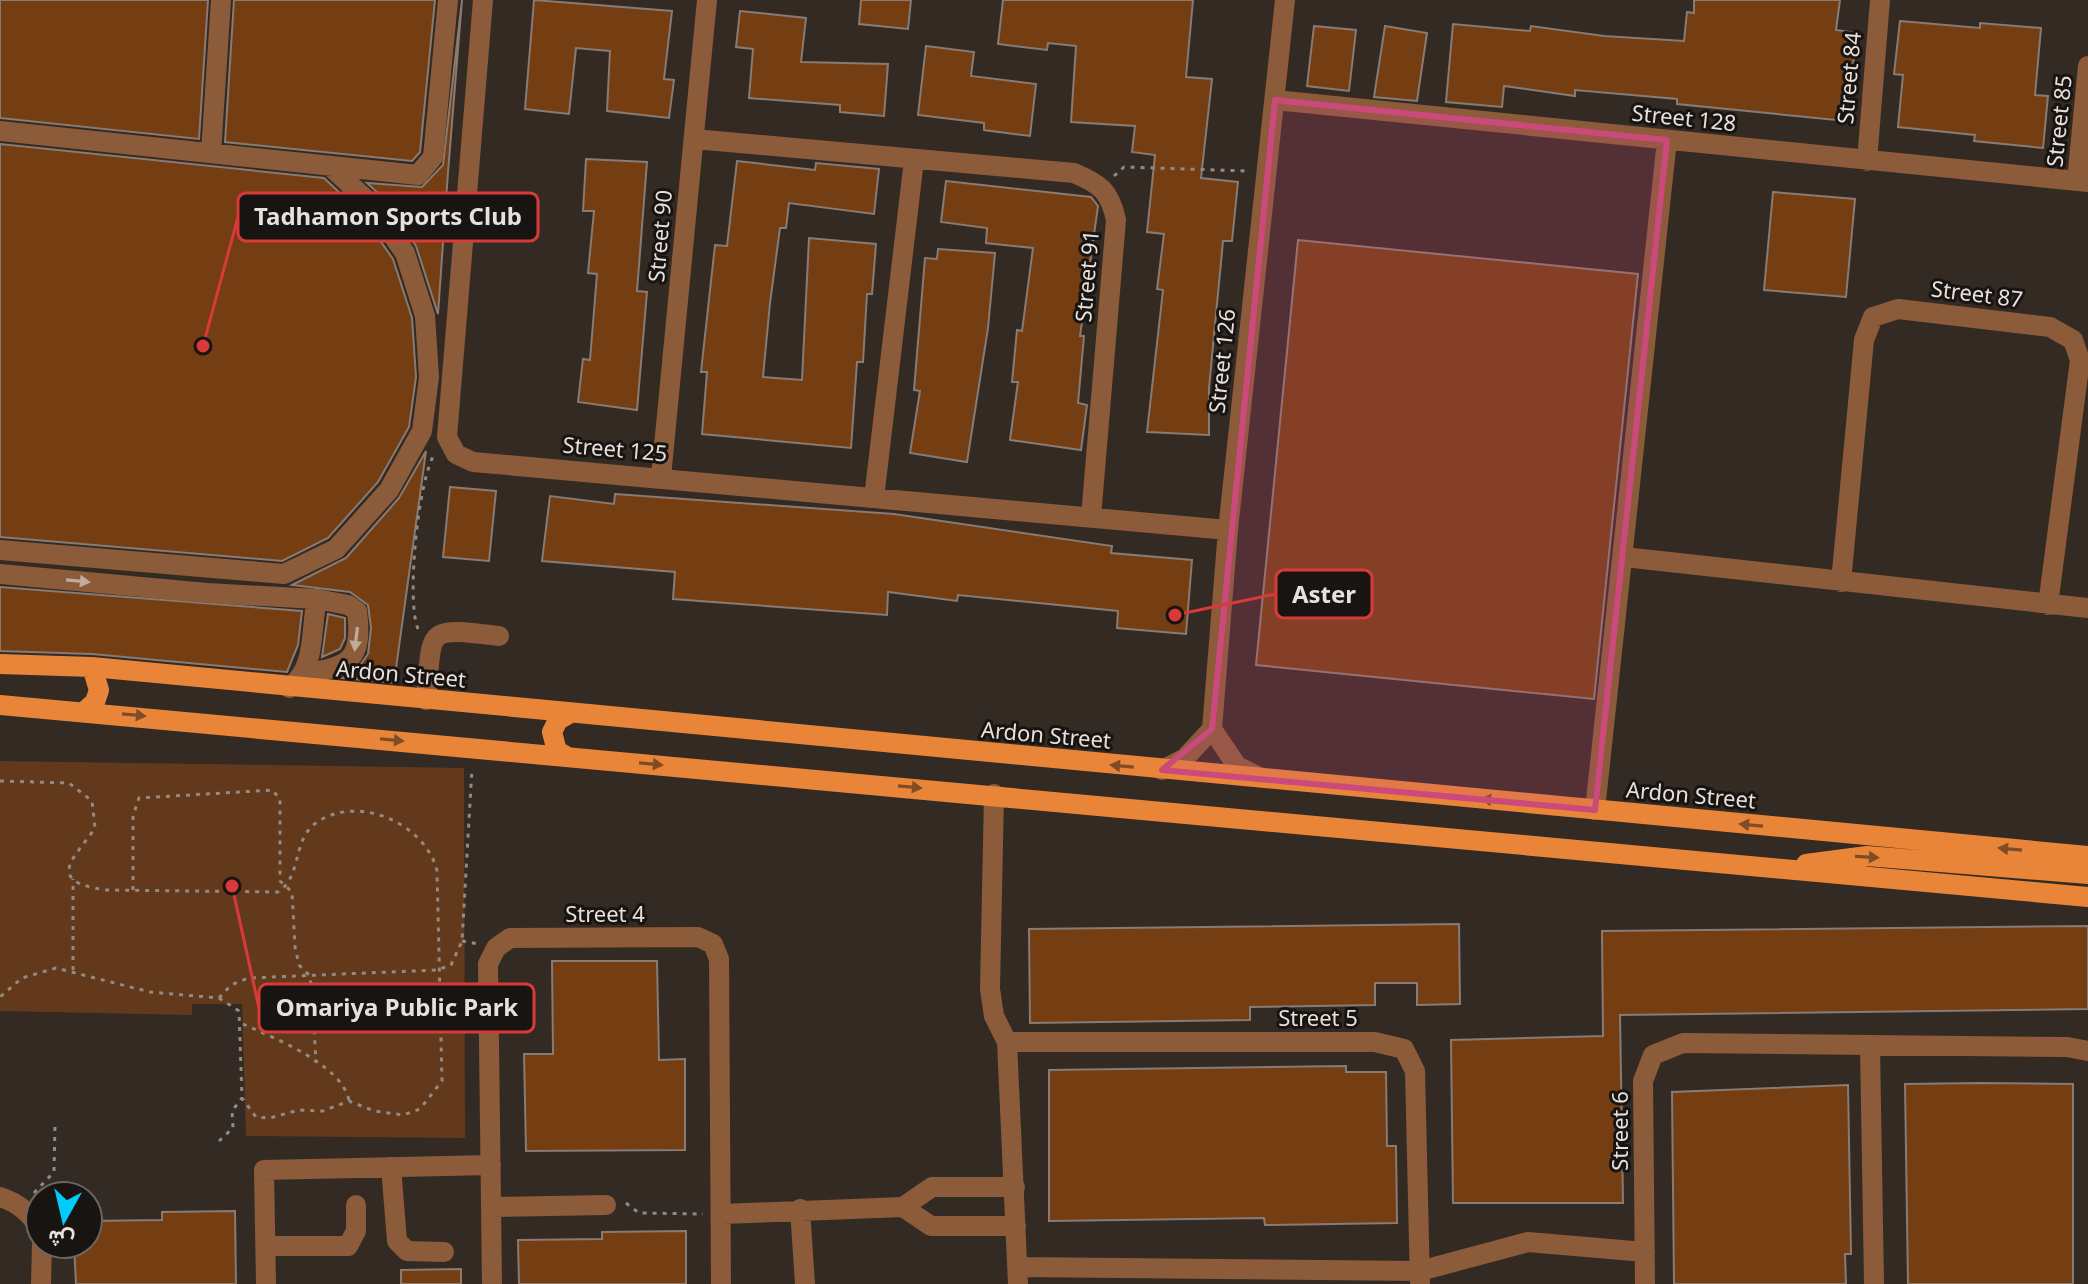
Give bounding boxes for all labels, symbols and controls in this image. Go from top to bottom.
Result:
street label: Street 84 [1829,30,1867,125]
street label: Street 85 [2038,73,2078,168]
street label: Street 128 [1630,97,1738,137]
street label: Street 90 [640,189,678,283]
callout: Tadhamon Sports Club [238,193,538,241]
text: Tadhamon Sports Club [254,199,522,232]
street label: Street 91 [1067,229,1105,323]
street label: Street 87 [1929,272,2025,314]
street label: Street 126 [1201,307,1241,415]
street label: Street 125 [562,428,669,468]
callout: Aster [1276,570,1372,618]
one-way arrow [66,575,91,588]
text: Aster [1292,577,1356,610]
one-way arrow [350,627,363,652]
street label: Ardon Street [335,652,467,694]
one-way arrow [122,709,147,722]
street label: Ardon Street [980,713,1112,755]
one-way arrow [380,734,405,747]
one-way arrow [639,758,664,771]
one-way arrow [1109,759,1134,772]
street label: Ardon Street [1625,773,1757,815]
one-way arrow [898,780,923,793]
one-way arrow [1480,794,1505,807]
one-way arrow [1738,818,1763,831]
one-way arrow [1997,842,2022,855]
one-way arrow [1855,851,1880,864]
street label: Street 4 [565,898,645,928]
callout: Omariya Public Park [259,984,534,1032]
text: Omariya Public Park [276,990,518,1023]
street label: Street 5 [1278,1002,1358,1032]
street label: Street 6 [1604,1091,1634,1171]
north arrow [24,1180,104,1260]
text: ش [46,1224,76,1257]

